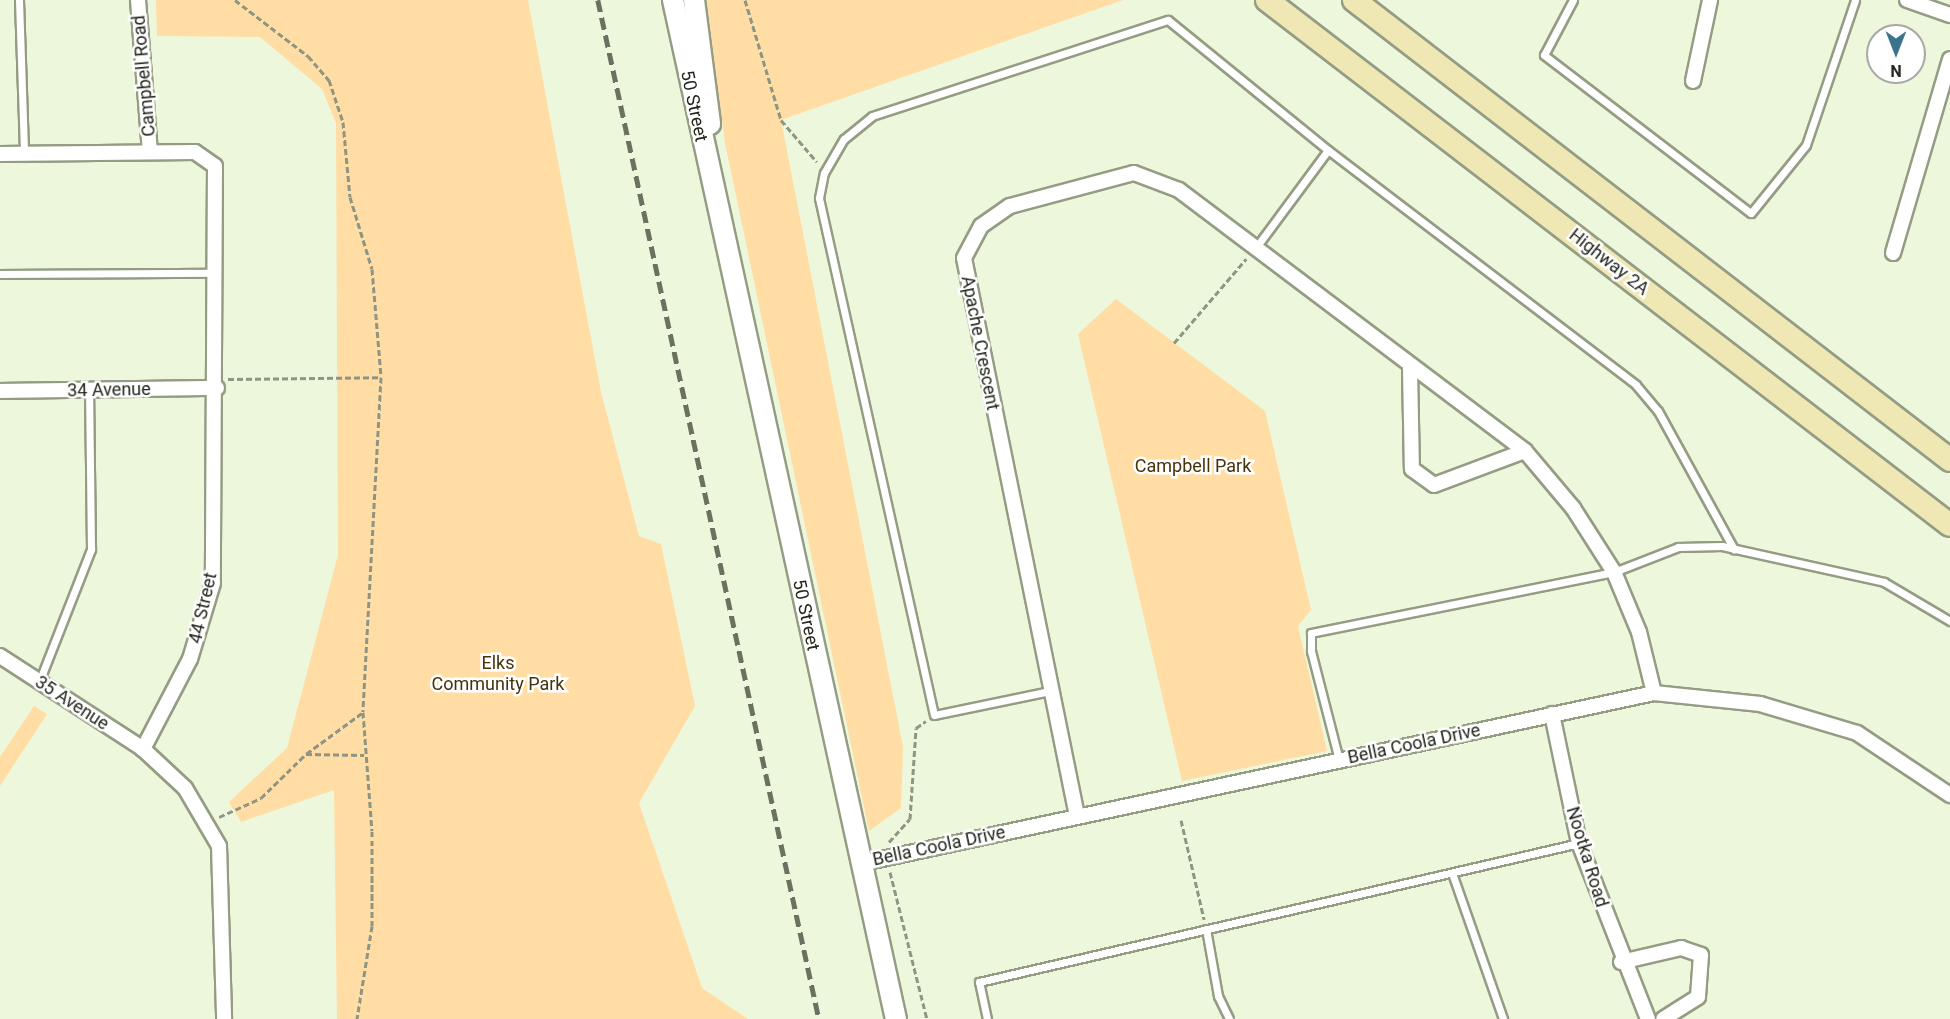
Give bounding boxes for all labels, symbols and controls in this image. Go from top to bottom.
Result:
street label: Campbell Road [128,15,160,137]
north arrow [1866,24,1926,84]
text: N [1890,61,1902,80]
street label: 50 Street [676,68,712,144]
street label: Highway 2A [1565,224,1653,300]
street label: Apache Crescent [956,274,1004,412]
street label: 34 Avenue [67,378,151,402]
park label: Campbell Park [1135,455,1251,477]
street label: 44 Street [184,570,222,646]
street label: 50 Street [788,577,824,653]
park label: Elks Community Park [432,653,564,696]
street label: 35 Avenue [31,671,113,735]
street label: Bella Coola Drive [1346,719,1482,769]
street label: Nootka Road [1561,804,1613,910]
street label: Bella Coola Drive [871,821,1007,871]

